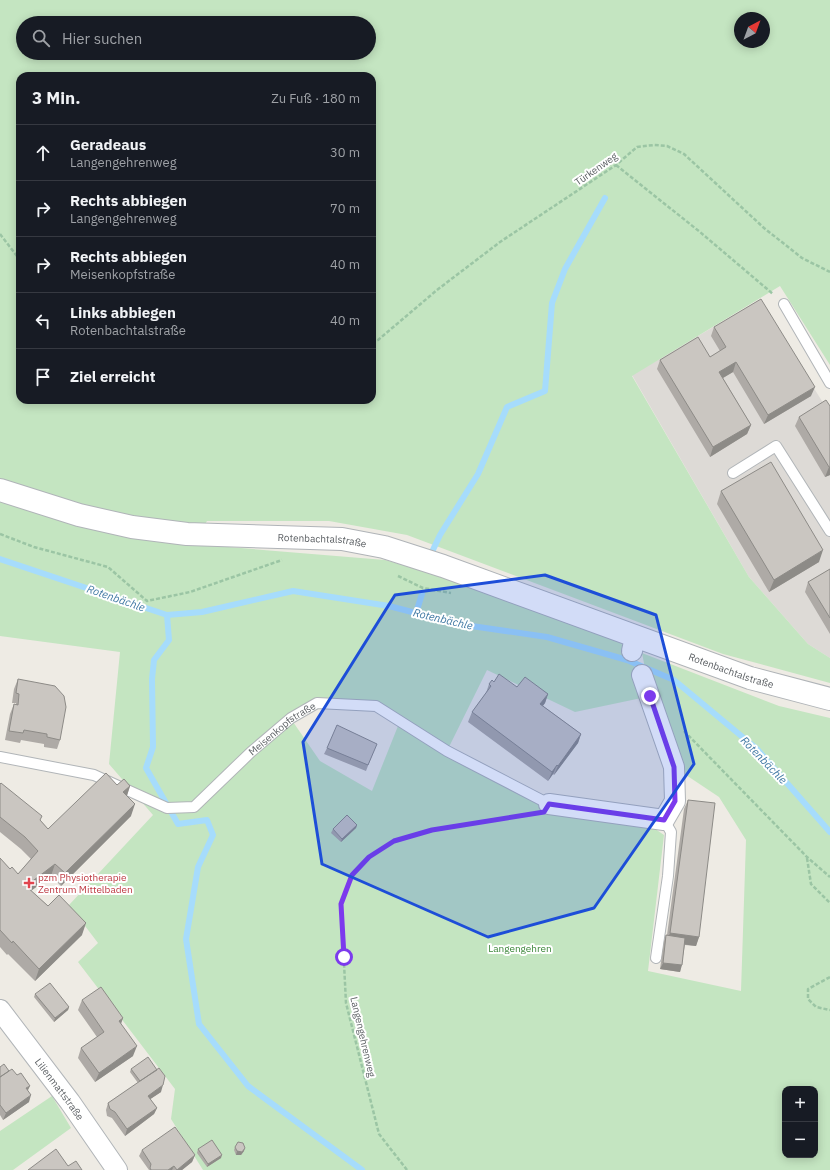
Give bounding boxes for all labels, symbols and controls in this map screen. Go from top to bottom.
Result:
north arrow [734,12,770,48]
search box [16,16,376,60]
icon: search [30,27,52,49]
text: Hier suchen [62,29,142,48]
text: 3 Min. [32,87,80,109]
text: Zu Fuß · 180 m [271,90,360,107]
text: Geradeaus [70,135,146,154]
icon: ahead [32,142,54,164]
text: 30 m [330,144,360,161]
street label: Türkenweg [572,149,620,188]
text: Langengehrenweg [70,154,177,171]
text: Rechts abbiegen [70,191,187,210]
icon: right [32,198,54,220]
text: 70 m [330,200,360,217]
text: Langengehrenweg [70,210,177,227]
text: Rechts abbiegen [70,247,187,266]
icon: right [32,254,54,276]
text: 40 m [330,256,360,273]
text: Meisenkopfstraße [70,266,175,283]
text: Links abbiegen [70,303,176,322]
icon: left [32,310,54,332]
text: 40 m [330,312,360,329]
text: Rotenbachtalstraße [70,322,186,339]
icon: arrive [32,366,54,388]
text: Ziel erreicht [70,367,156,386]
street label: Rotenbachtalstraße [277,530,368,550]
water label: Rotenbächle [85,582,147,615]
water label: Rotenbächle [412,605,474,633]
street label: Rotenbachtalstraße [687,650,776,691]
route end [641,687,659,705]
street label: Meisenkopfstraße [246,699,318,758]
water label: Rotenbächle [738,733,790,787]
place label: pzm Physiotherapie Zentrum Mittelbaden [38,871,133,896]
marker: pzm Physiotherapie Zentrum Mittelbaden [23,877,35,889]
park label: Langengehren [488,942,552,955]
route start [335,948,353,966]
street label: Langengehrenweg [347,996,379,1079]
street label: Lilienmattstraße [32,1055,87,1123]
map controls [782,1086,818,1158]
button: + [782,1086,818,1122]
button: − [782,1122,818,1158]

